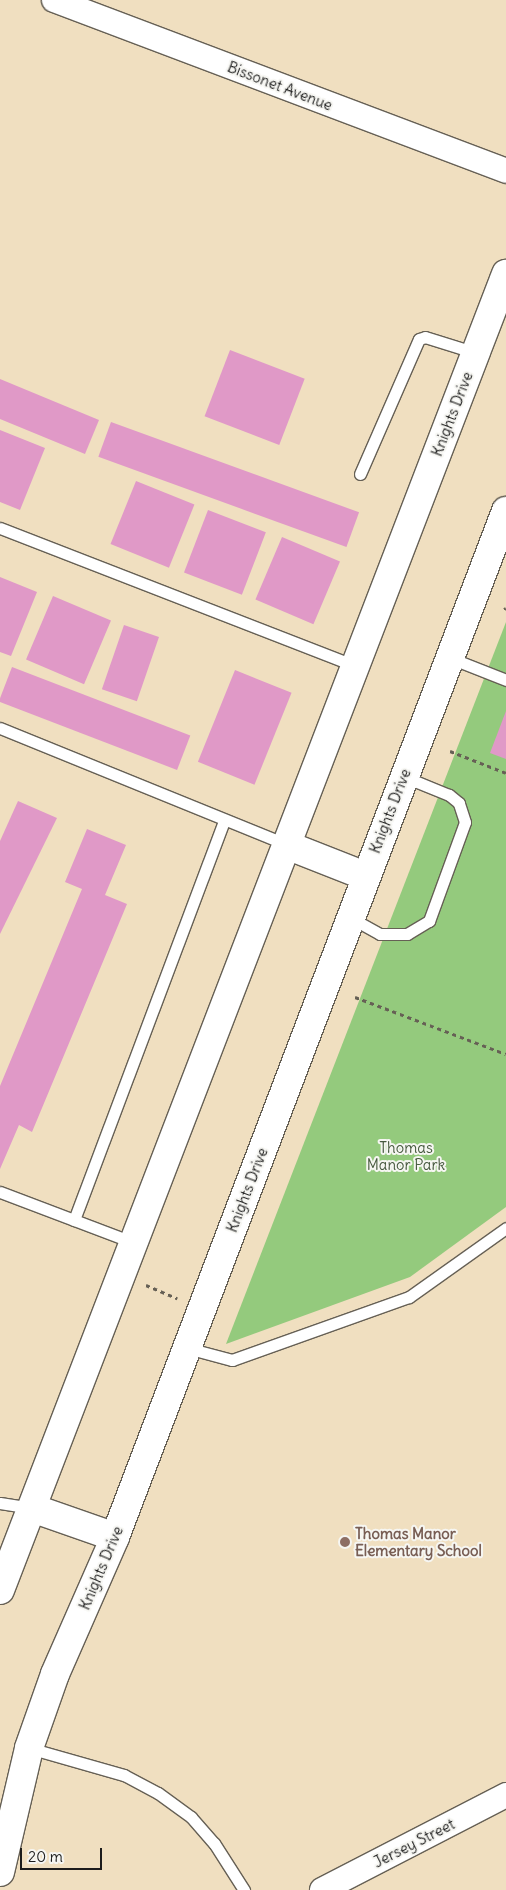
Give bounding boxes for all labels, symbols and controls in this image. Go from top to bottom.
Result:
street label: Bissonet Avenue [225,58,335,114]
street label: Knights Drive [428,369,476,459]
street label: Knights Drive [366,766,414,856]
park label: Thomas Manor Park [367,1138,445,1173]
street label: Knights Drive [223,1145,271,1235]
street label: Knights Drive [75,1523,127,1613]
place label: Thomas Manor Elementary School [355,1524,482,1559]
marker: Thomas Manor Elementary School [339,1536,351,1548]
street label: Jersey Street [370,1815,458,1871]
scale bar [22,1838,105,1870]
text: 20 m [28,1847,63,1866]

